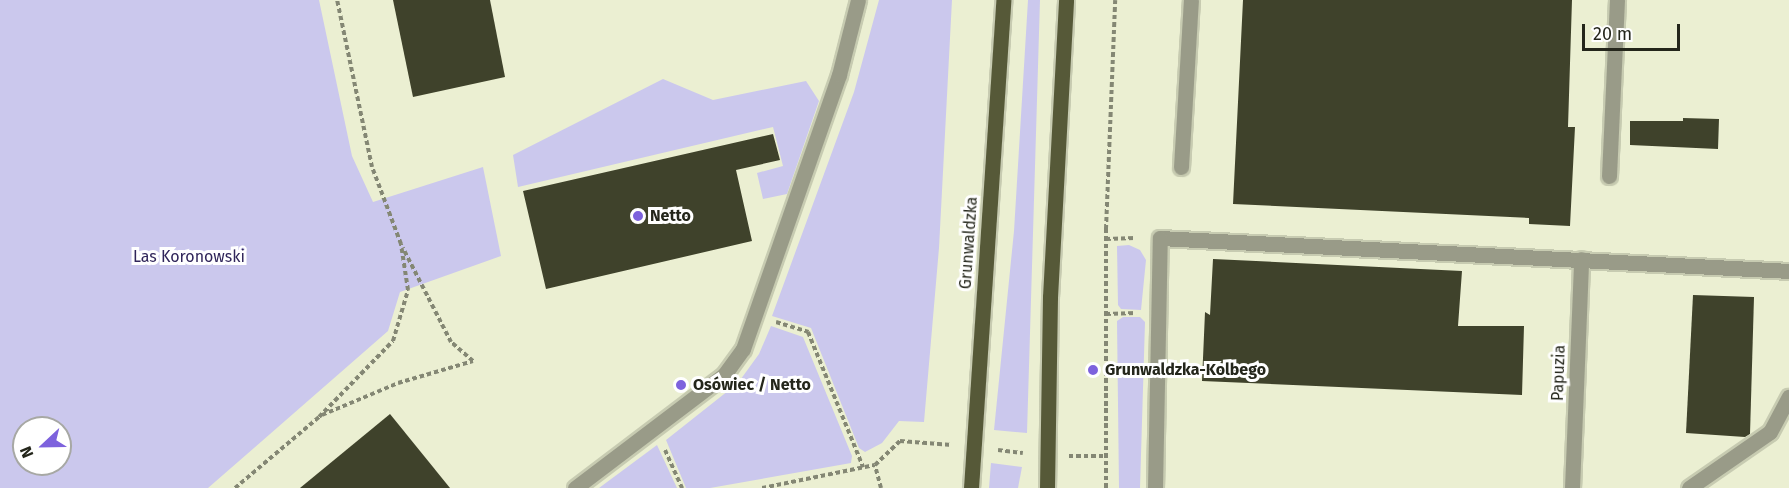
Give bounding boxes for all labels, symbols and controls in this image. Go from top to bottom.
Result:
scale bar [1585,12,1682,50]
text: 20 m [1593,23,1632,45]
street label: Grunwaldzka [956,196,982,290]
place label: Netto [650,206,691,226]
marker: Netto [631,209,645,223]
park label: Las Koronowski [133,247,245,267]
street label: Papuzia [1548,345,1570,401]
place label: Grunwaldzka-Kolbego [1105,360,1266,380]
marker: Grunwaldzka-Kolbego [1086,363,1100,377]
place label: Osówiec / Netto [693,375,811,395]
marker: Osówiec / Netto [674,378,688,392]
north arrow [12,416,72,476]
text: N [16,444,37,461]

